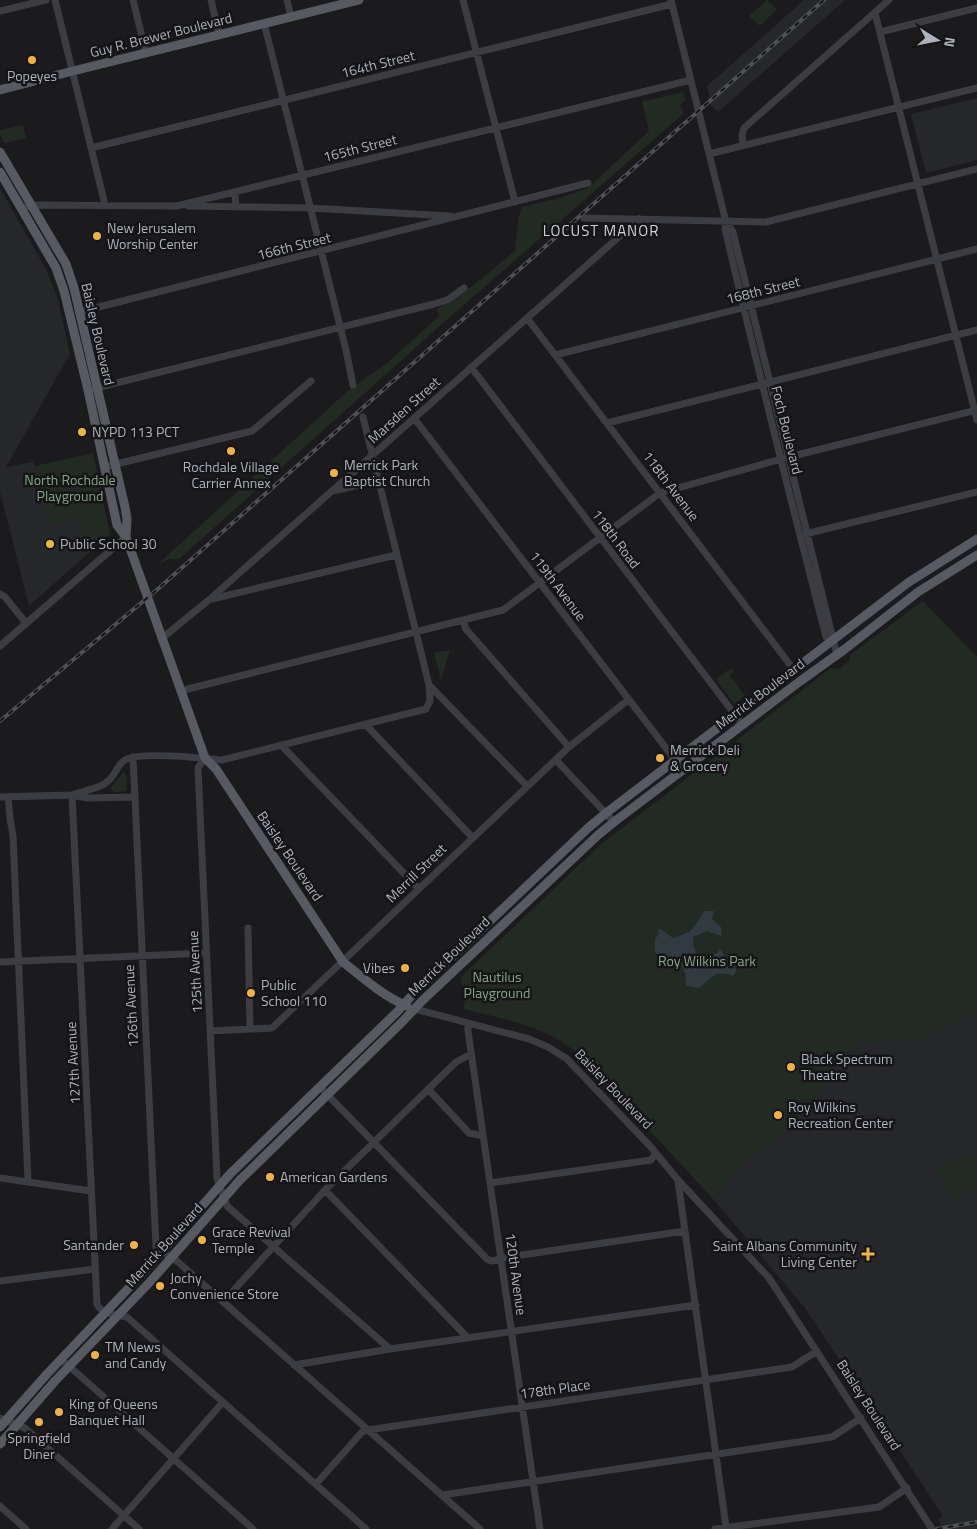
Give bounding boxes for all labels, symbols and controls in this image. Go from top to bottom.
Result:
street label: Guy R. Brewer Boulevard [88,7,234,62]
north arrow [912,15,962,65]
text: N [939,36,961,49]
street label: 164th Street [339,44,417,83]
marker: Popeyes [26,54,38,66]
place label: Popeyes [7,65,57,86]
street label: 165th Street [321,128,399,167]
place label: New Jerusalem Worship Center [107,217,198,254]
district label: LOCUST MANOR [543,219,659,242]
street label: 166th Street [255,226,333,265]
marker: New Jerusalem Worship Center [91,230,103,242]
street label: 168th Street [724,270,802,309]
street label: Baisley Boulevard [76,281,120,387]
street label: Marsden Street [363,371,445,448]
street label: Foch Boulevard [766,383,809,476]
place label: NYPD 113 PCT [92,421,180,442]
marker: NYPD 113 PCT [76,426,88,438]
marker: Rochdale Village Carrier Annex [225,445,237,457]
street label: 118th Avenue [638,446,705,525]
place label: Merrick Park Baptist Church [344,454,430,491]
place label: Rochdale Village Carrier Annex [183,456,279,493]
marker: Merrick Park Baptist Church [328,467,340,479]
park label: North Rochdale Playground [24,469,116,506]
street label: 118th Road [587,505,646,573]
place label: Public School 30 [60,533,157,554]
marker: Public School 30 [44,538,56,550]
street label: 119th Avenue [525,546,592,625]
street label: Merrick Boulevard [711,653,809,734]
place label: Merrick Deli & Grocery [670,739,740,776]
marker: Merrick Deli & Grocery [654,752,666,764]
street label: Baisley Boulevard [252,806,328,905]
street label: Merrill Street [381,838,451,907]
street label: Merrick Boulevard [403,911,494,1000]
street label: 125th Avenue [182,930,207,1014]
park label: Roy Wilkins Park [658,950,756,971]
place label: Vibes [363,957,395,978]
marker: Vibes [399,962,411,974]
street label: 126th Avenue [118,964,143,1048]
park label: Nautilus Playground [464,966,530,1003]
place label: Public School 110 [261,974,327,1011]
marker: Public School 110 [245,987,257,999]
street label: 127th Avenue [60,1021,85,1105]
street label: Baisley Boulevard [570,1044,658,1134]
place label: Black Spectrum Theatre [801,1048,893,1085]
marker: Black Spectrum Theatre [785,1061,797,1073]
place label: Roy Wilkins Recreation Center [788,1096,893,1133]
marker: Roy Wilkins Recreation Center [772,1109,784,1121]
place label: American Gardens [280,1166,388,1187]
marker: American Gardens [264,1171,276,1183]
street label: Merrick Boulevard [120,1198,207,1291]
place label: Grace Revival Temple [212,1221,291,1258]
street label: 120th Avenue [500,1231,533,1316]
place label: Santander [63,1234,124,1255]
marker: Grace Revival Temple [196,1234,208,1246]
place label: Saint Albans Community Living Center [713,1235,857,1272]
marker: Santander [128,1239,140,1251]
marker: Saint Albans Community Living Center [861,1247,875,1261]
place label: Jochy Convenience Store [170,1267,279,1304]
marker: Jochy Convenience Store [154,1280,166,1292]
place label: TM News and Candy [105,1336,167,1373]
marker: TM News and Candy [89,1349,101,1361]
street label: Baisley Boulevard [832,1355,907,1454]
street label: 178th Place [518,1373,591,1404]
place label: King of Queens Banquet Hall [69,1393,158,1430]
marker: King of Queens Banquet Hall [53,1406,65,1418]
marker: Springfield Diner [33,1416,45,1428]
place label: Springfield Diner [8,1427,71,1464]

